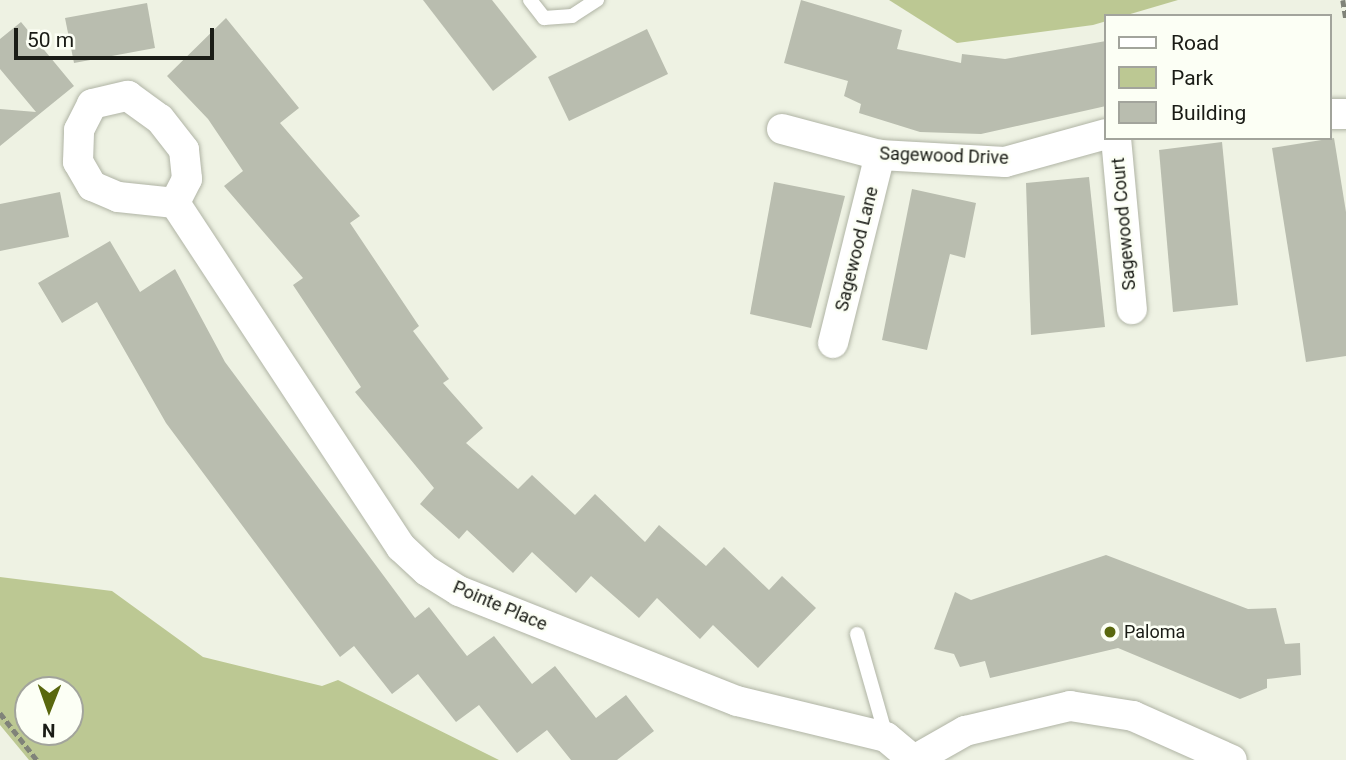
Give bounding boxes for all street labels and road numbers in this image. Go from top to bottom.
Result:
street label: Sagewood Drive [879,143,1009,169]
street label: Sagewood Court [1107,157,1141,291]
street label: Sagewood Lane [831,184,883,314]
street label: Pointe Place [450,576,550,636]

